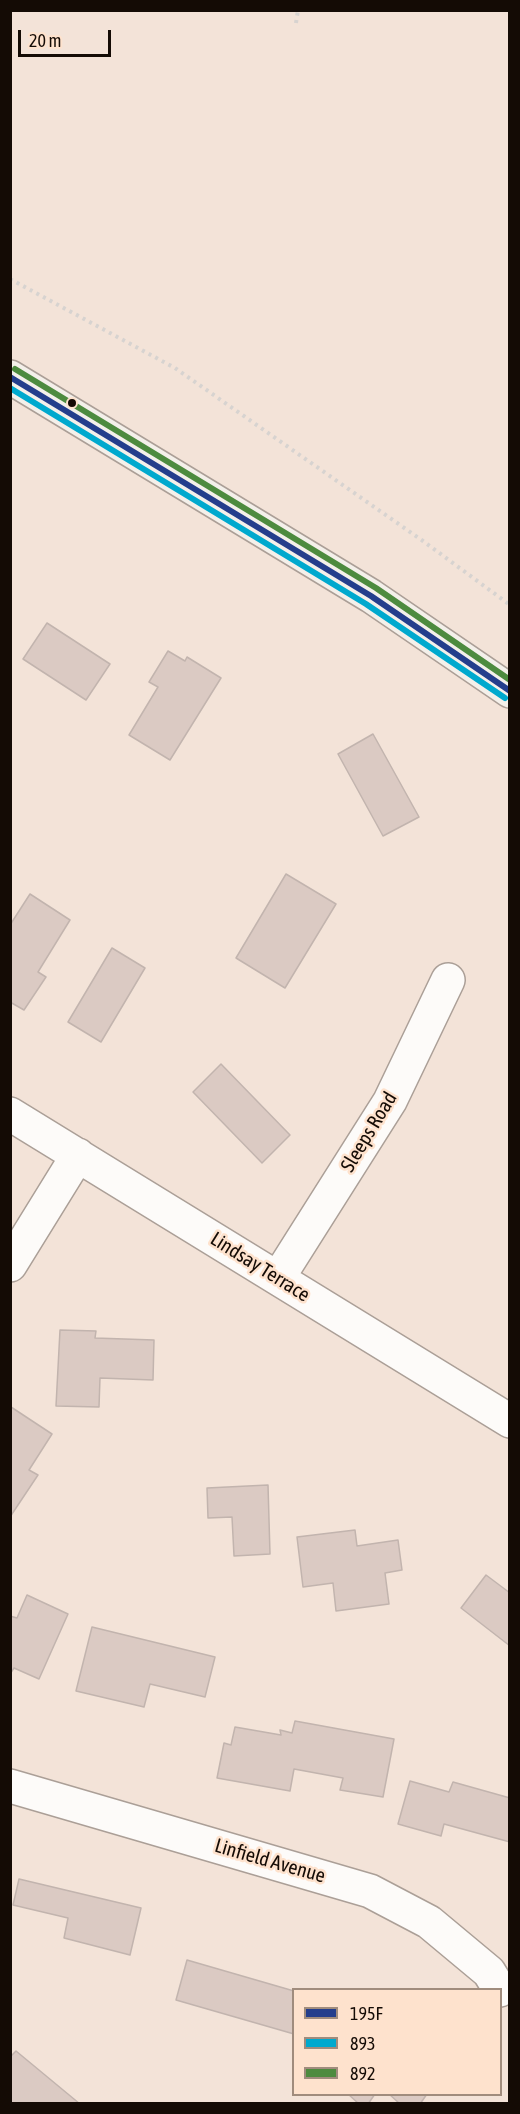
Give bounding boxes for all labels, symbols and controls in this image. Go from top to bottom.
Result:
scale bar [21,18,114,56]
text: 20 m [29,30,61,51]
unlabelled marker [66,397,78,409]
street label: Sleeps Road [336,1088,402,1176]
street label: Lindsay Terrace [206,1227,314,1307]
street label: Linfield Avenue [212,1834,328,1888]
legend [292,1988,502,2096]
text: 195F [350,2003,383,2024]
text: 893 [350,2033,375,2054]
text: 892 [350,2063,375,2084]

